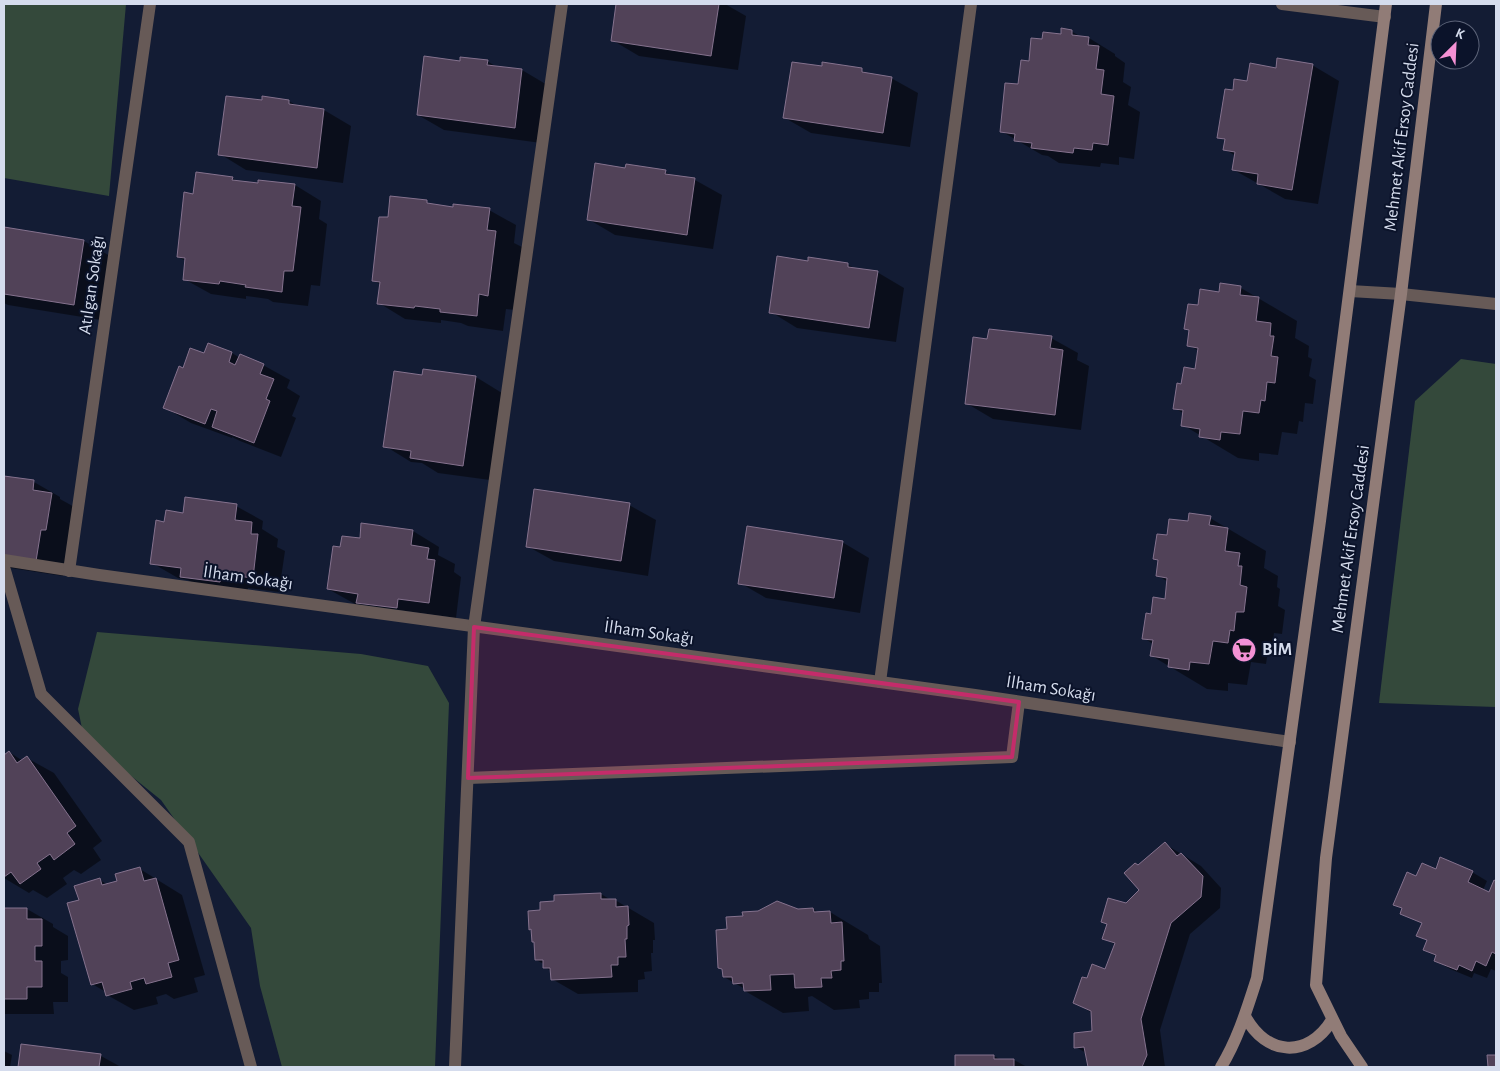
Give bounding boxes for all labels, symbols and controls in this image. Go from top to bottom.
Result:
north arrow [1430,20,1480,70]
text: K [1453,26,1467,42]
street label: Mehmet Akif Ersoy Caddesi [1381,42,1423,232]
street label: Atılgan Sokağı [76,234,108,336]
street label: Mehmet Akif Ersoy Caddesi [1329,444,1373,634]
street label: İlham Sokağı [202,561,294,593]
street label: İlham Sokağı [603,616,695,648]
supermarket icon: BİM [1231,637,1257,663]
place label: BİM [1262,638,1292,659]
street label: İlham Sokağı [1005,671,1097,705]

